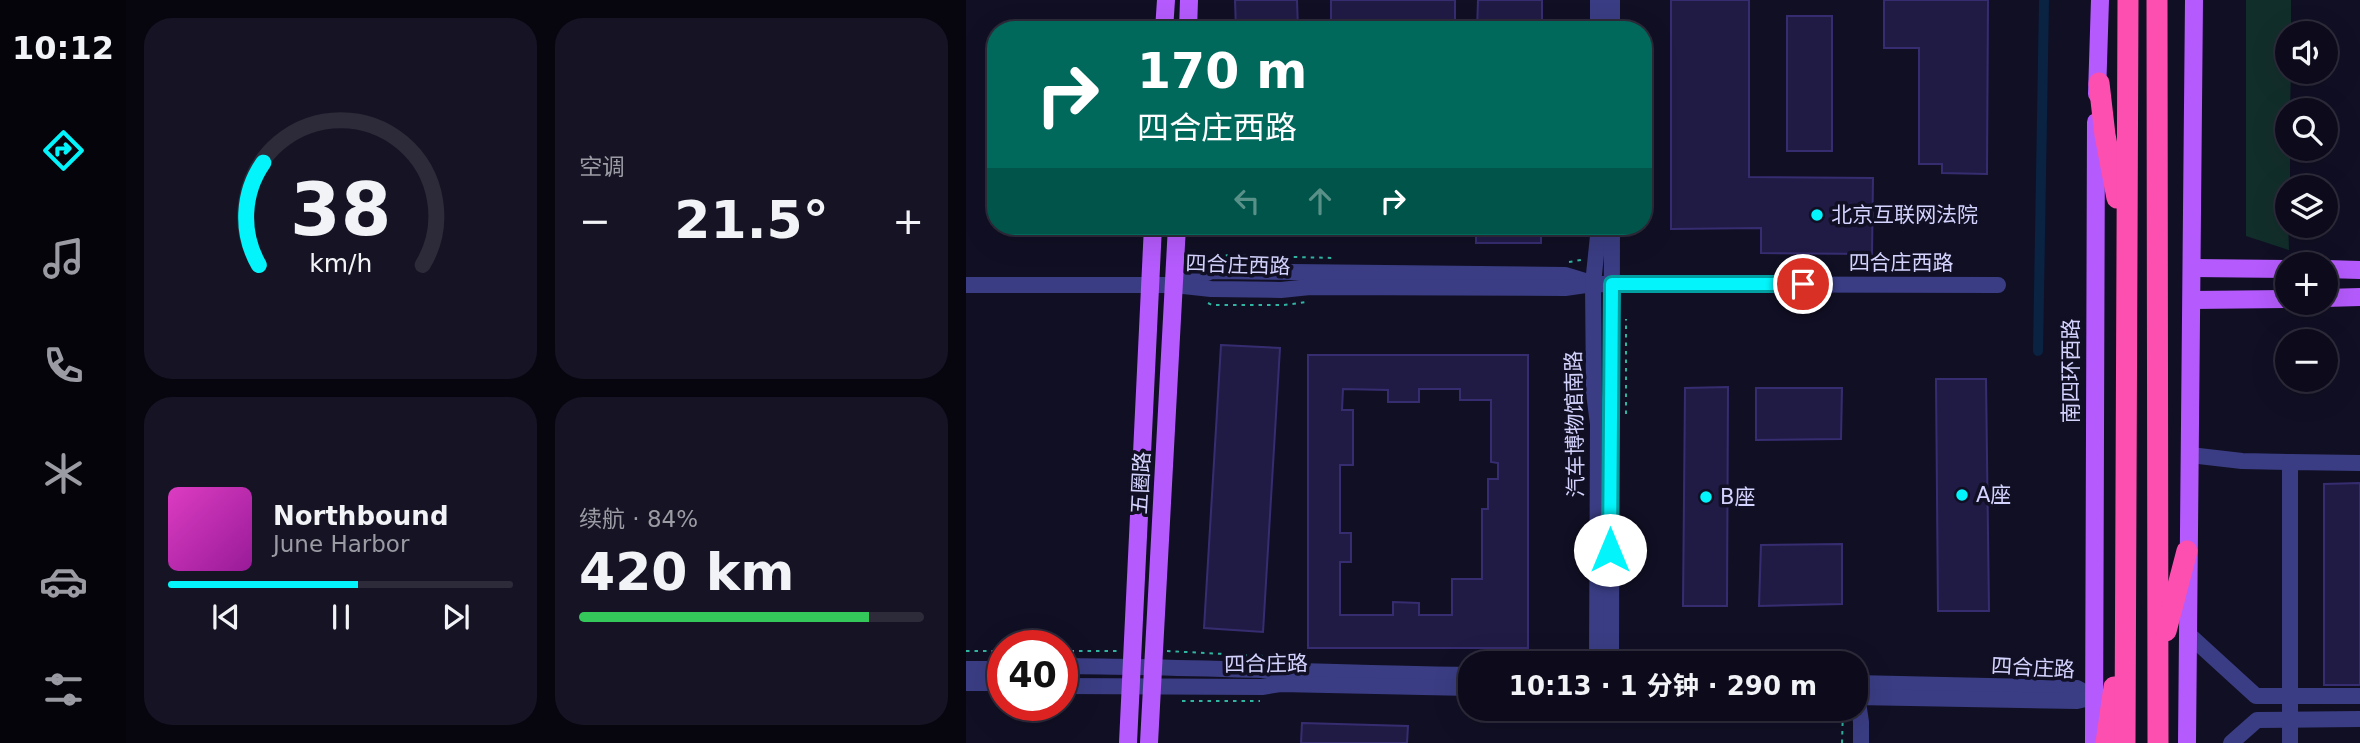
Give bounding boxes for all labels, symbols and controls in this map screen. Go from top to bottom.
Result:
map controls [2275,21,2338,392]
button: sound [2275,21,2338,84]
text: 10:12 [12,29,114,67]
text: 170 m [1137,43,1307,100]
icon: right [1022,49,1113,140]
button: search [2275,98,2338,161]
text: 四合庄西路 [1137,109,1297,147]
icon: directions [39,126,88,175]
text: 空调 [579,154,625,180]
text: 38 [290,167,391,252]
button: layers [2275,175,2338,238]
icon: left [1228,182,1266,220]
icon: ahead [1301,182,1339,220]
icon: right [1374,182,1412,220]
text: 21.5° [674,190,829,250]
text: − [579,199,611,243]
text: + [892,199,924,243]
place label: 北京互联网法院 [1831,203,1978,227]
marker: 北京互联网法院 [1809,207,1825,223]
icon: music [39,234,88,283]
text: km/h [309,248,372,277]
street label: 四合庄西路 [1185,251,1291,279]
street label: 四合庄西路 [1849,251,1954,275]
button: + [2275,252,2338,315]
pin [1773,254,1833,314]
icon: arrive [1784,265,1822,303]
street label: 南四环西路 [2059,319,2083,424]
button: − [2275,329,2338,392]
icon: phone [39,341,88,390]
street label: 汽车博物馆南路 [1562,350,1588,498]
icon: climate [39,449,88,498]
street label: 五圈路 [1127,451,1155,515]
place label: A座 [1976,483,2011,507]
place label: B座 [1720,485,1755,509]
marker: A座 [1954,487,1970,503]
marker: B座 [1698,489,1714,505]
text: Northbound [273,501,449,531]
text: 续航 · 84% [579,506,698,532]
position arrow [1573,513,1647,587]
text: June Harbor [273,531,409,557]
text: 420 km [579,542,794,602]
icon: car [39,557,88,606]
icon: previous [207,598,245,636]
icon: pause [322,598,360,636]
icon: next [437,598,475,636]
speed limit sign: 40 [987,630,1078,721]
street label: 四合庄路 [1224,651,1308,677]
street label: 四合庄路 [1990,654,2076,682]
icon: filters [39,665,88,714]
text: 10:13 · 1 分钟 · 290 m [1509,671,1817,701]

